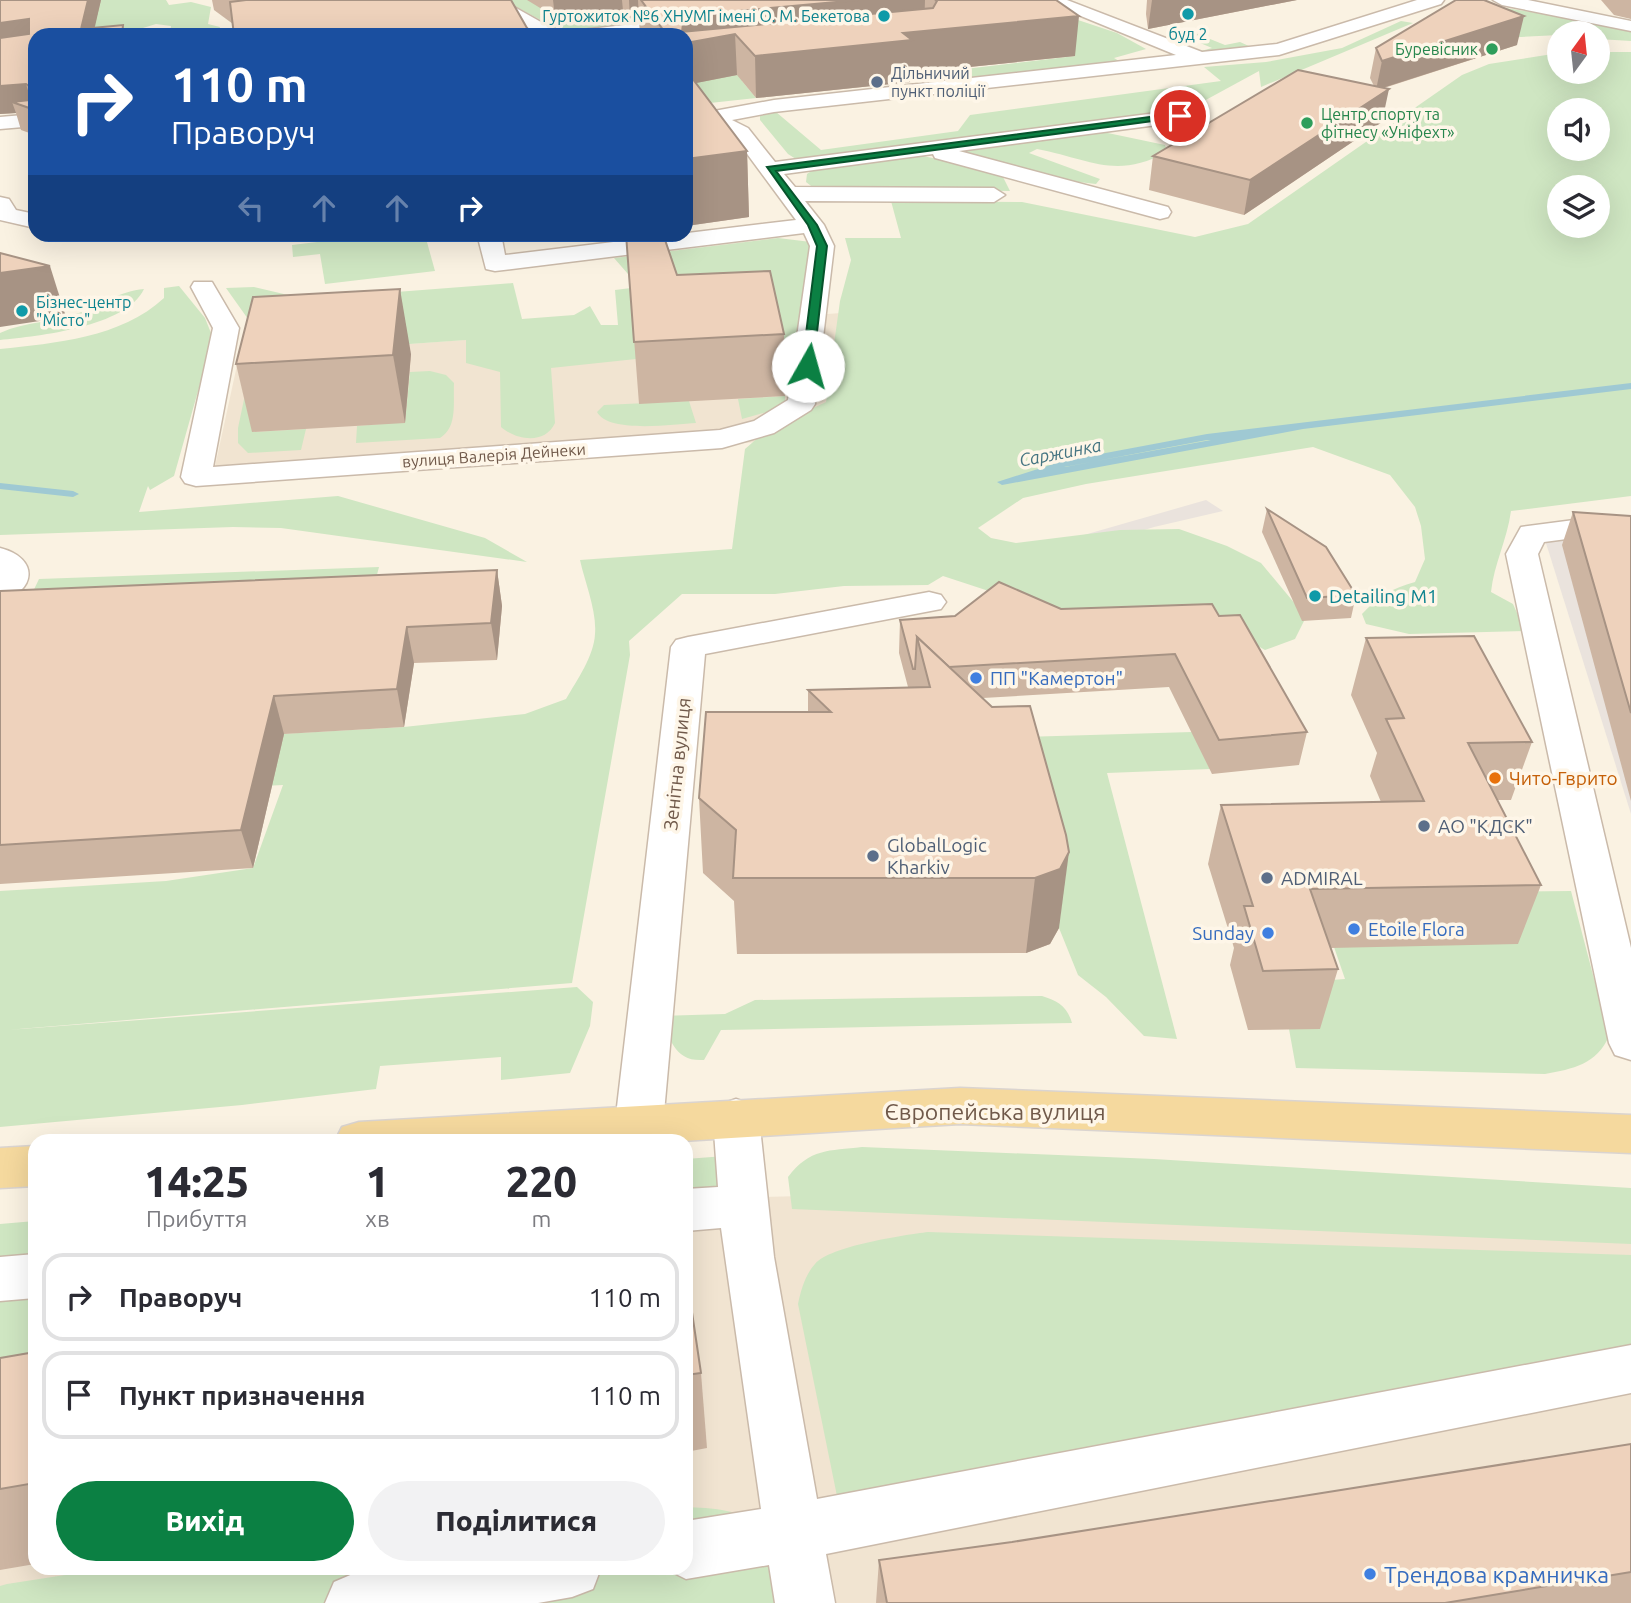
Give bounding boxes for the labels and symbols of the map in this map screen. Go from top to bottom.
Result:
marker: буд 2 [1180,6,1196,22]
place label: Гуртожиток №6 ХНУМГ імені О. М. Бекетова [542,7,870,25]
marker: Гуртожиток №6 ХНУМГ імені О. М. Бекетова [876,8,892,24]
north arrow [1547,21,1610,84]
place label: буд 2 [1169,25,1207,43]
place label: Буревісник [1395,40,1478,58]
marker: Буревісник [1484,41,1500,57]
place label: Дільничий пункт поліції [891,64,986,100]
marker: Дільничий пункт поліції [869,74,885,90]
pin [1150,86,1210,146]
place label: Центр спорту та фітнесу «Уніфехт» [1321,105,1455,141]
marker: Центр спорту та фітнесу «Уніфехт» [1299,115,1315,131]
place label: Бізнес-центр "Місто" [36,293,131,329]
marker: Бізнес-центр "Місто" [14,303,30,319]
position arrow [771,329,845,403]
water label: Саржинка [1017,434,1103,470]
street label: вулиця Валерія Дейнеки [402,440,586,470]
place label: Detailing M1 [1329,585,1438,607]
marker: Detailing M1 [1307,588,1323,604]
place label: ПП "Камертон" [990,667,1123,689]
marker: ПП "Камертон" [968,670,984,686]
street label: Зенітна вулиця [659,696,695,832]
place label: Чито-Гврито [1509,767,1618,789]
marker: Чито-Гврито [1487,770,1503,786]
place label: АО "КДСК" [1438,815,1533,837]
marker: АО "КДСК" [1416,818,1432,834]
place label: GlobalLogic Kharkiv [887,834,987,878]
marker: GlobalLogic Kharkiv [865,848,881,864]
place label: ADMIRAL [1281,867,1363,889]
marker: ADMIRAL [1259,870,1275,886]
place label: Etoile Flora [1368,918,1465,940]
marker: Etoile Flora [1346,921,1362,937]
place label: Sunday [1192,922,1254,944]
marker: Sunday [1260,925,1276,941]
street label: Європейська вулиця [884,1099,1106,1124]
place label: Трендова крамничка [1384,1562,1609,1587]
marker: Трендова крамничка [1362,1566,1378,1582]

